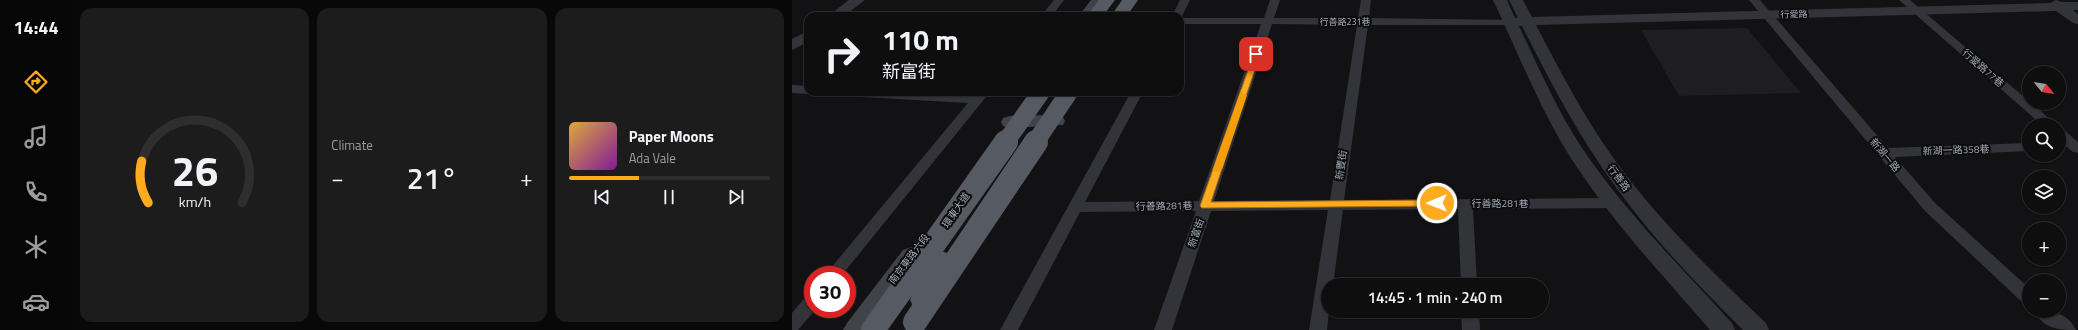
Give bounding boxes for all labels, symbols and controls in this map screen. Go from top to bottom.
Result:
street label: 行愛路 [1780,7,1808,21]
text: 14:44 [14,14,58,41]
street label: 行善路231巷 [1319,15,1371,28]
text: 110 m [882,18,959,61]
icon: right [816,28,868,80]
pin [1239,37,1273,71]
icon: arrive [1245,43,1267,65]
street label: 行愛路77巷 [1959,46,2007,90]
text: 新富街 [882,58,936,85]
north arrow [2022,66,2066,110]
map controls [2022,66,2066,318]
icon: directions [22,68,50,96]
button: search [2022,118,2066,162]
icon: music [22,123,50,151]
text: Paper Moons [629,125,714,148]
text: Climate [331,135,373,155]
street label: 新湖一路 [1866,135,1904,175]
text: 26 [171,139,218,202]
street label: 新湖一路358巷 [1922,141,1990,159]
text: Ada Vale [629,148,676,168]
street label: 新豐街 [1331,149,1351,181]
text: 21° [407,155,457,201]
text: − [331,161,344,195]
text: + [520,161,533,195]
street label: 行善路 [1604,161,1634,195]
button: layers [2022,170,2066,214]
icon: phone [22,178,50,206]
position arrow [1416,182,1458,224]
icon: previous [591,186,613,208]
icon: pause [658,186,680,208]
icon: next [725,186,747,208]
street label: 環東大道 [938,189,974,231]
text: km/h [178,191,211,213]
street label: 行善路281巷 [1472,196,1528,211]
street label: 行善路281巷 [1135,198,1193,214]
street label: 新富街 [1184,216,1208,250]
button: + [2022,222,2066,266]
street label: 南京東路六段 [885,231,933,287]
icon: climate [22,233,50,261]
speed limit sign: 30 [804,266,856,318]
button: − [2022,274,2066,318]
text: 14:45 · 1 min · 240 m [1368,286,1502,309]
icon: car [22,288,50,316]

